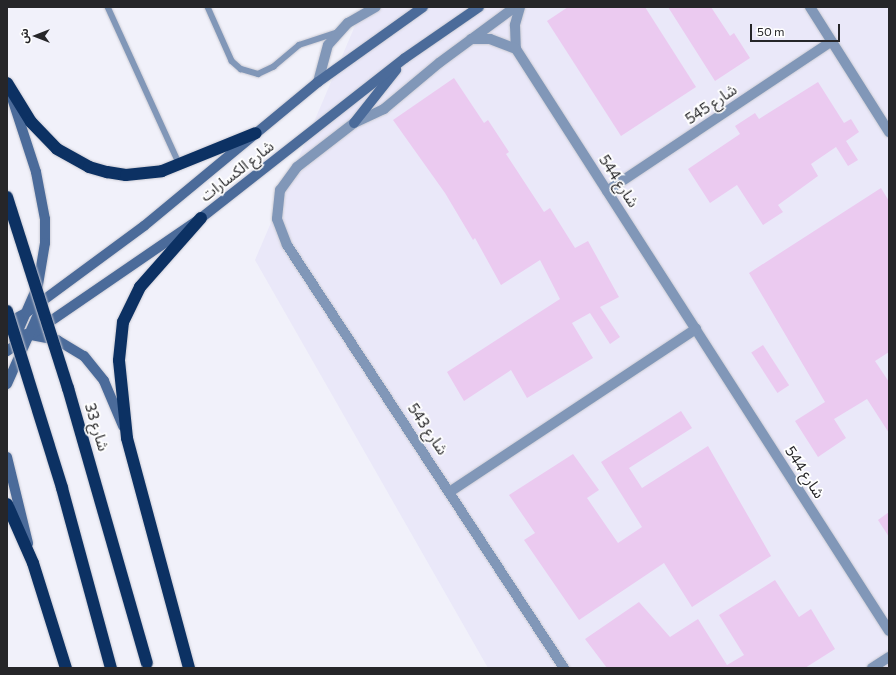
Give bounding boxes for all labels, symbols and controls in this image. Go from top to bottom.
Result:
north arrow [16,16,56,56]
scale bar [752,16,842,42]
text: 50 m [757,24,785,38]
text: ش [17,28,30,44]
street label: شارع 545 [682,80,740,128]
street label: شارع الكسارات [197,137,277,205]
street label: شارع 544 [595,151,643,211]
street label: شارع 543 [404,400,452,458]
street label: شارع 33 [81,401,113,453]
street label: شارع 544 [781,442,829,502]

